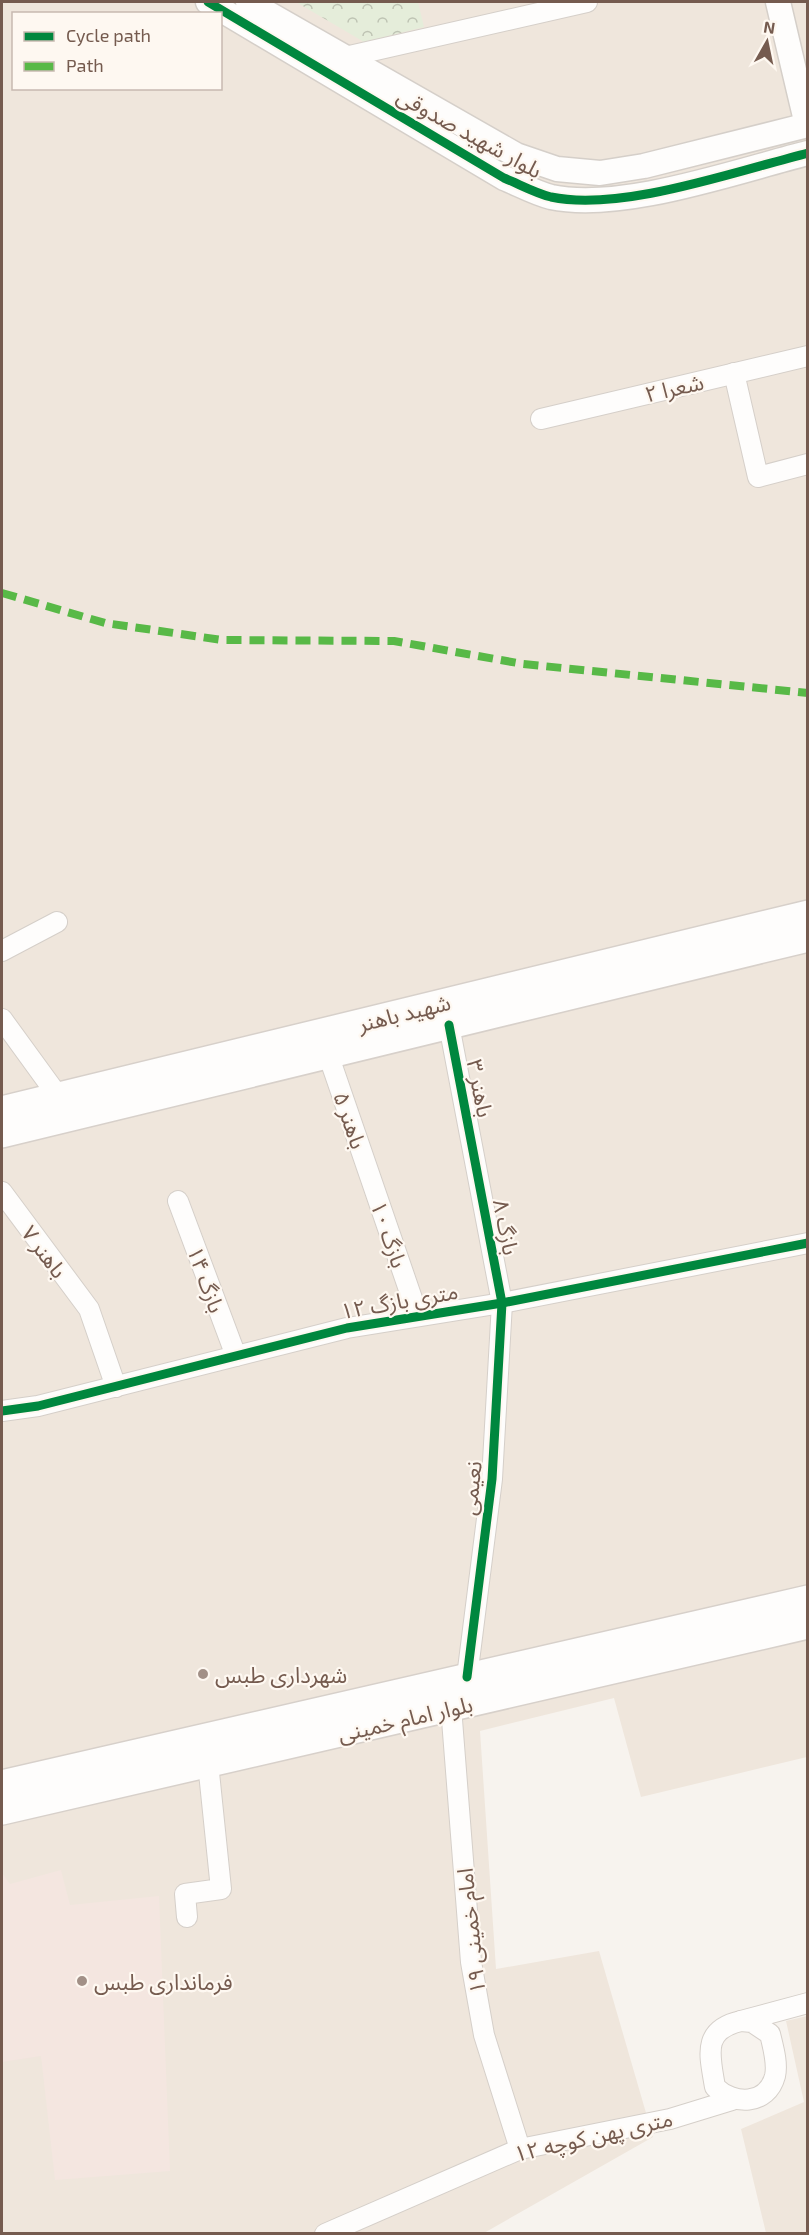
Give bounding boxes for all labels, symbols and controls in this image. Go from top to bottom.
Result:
legend [12,12,222,90]
north arrow [737,12,797,72]
text: N [762,16,777,37]
text: Cycle path [66,24,151,46]
text: Path [66,54,104,76]
street label: بلوار شهید صدوقی [392,81,547,184]
street label: شعرا ۲ [642,368,706,407]
street label: شهید باهنر [354,988,453,1037]
street label: باهنر ۳ [462,1057,499,1119]
street label: باهنر ۵ [328,1088,373,1152]
street label: بازگ ۱۰ [365,1197,414,1271]
street label: بازگ ۸ [487,1197,525,1258]
street label: باهنر ۷ [16,1220,73,1283]
street label: بازگ ۱۴ [181,1242,231,1316]
street label: ۱۲ متری بازگ [338,1277,460,1325]
street label: نعیمی [454,1460,487,1517]
place label: شهرداری طبس [215,1661,347,1689]
marker: شهرداری طبس [196,1667,210,1681]
street label: بلوار امام خمینی [335,1690,476,1751]
street label: امام خمینی ۱۹ [450,1866,495,1995]
place label: فرمانداری طبس [94,1968,233,1996]
marker: فرمانداری طبس [75,1974,89,1988]
street label: ۱۲ متری پهن کوچه [511,2104,676,2169]

